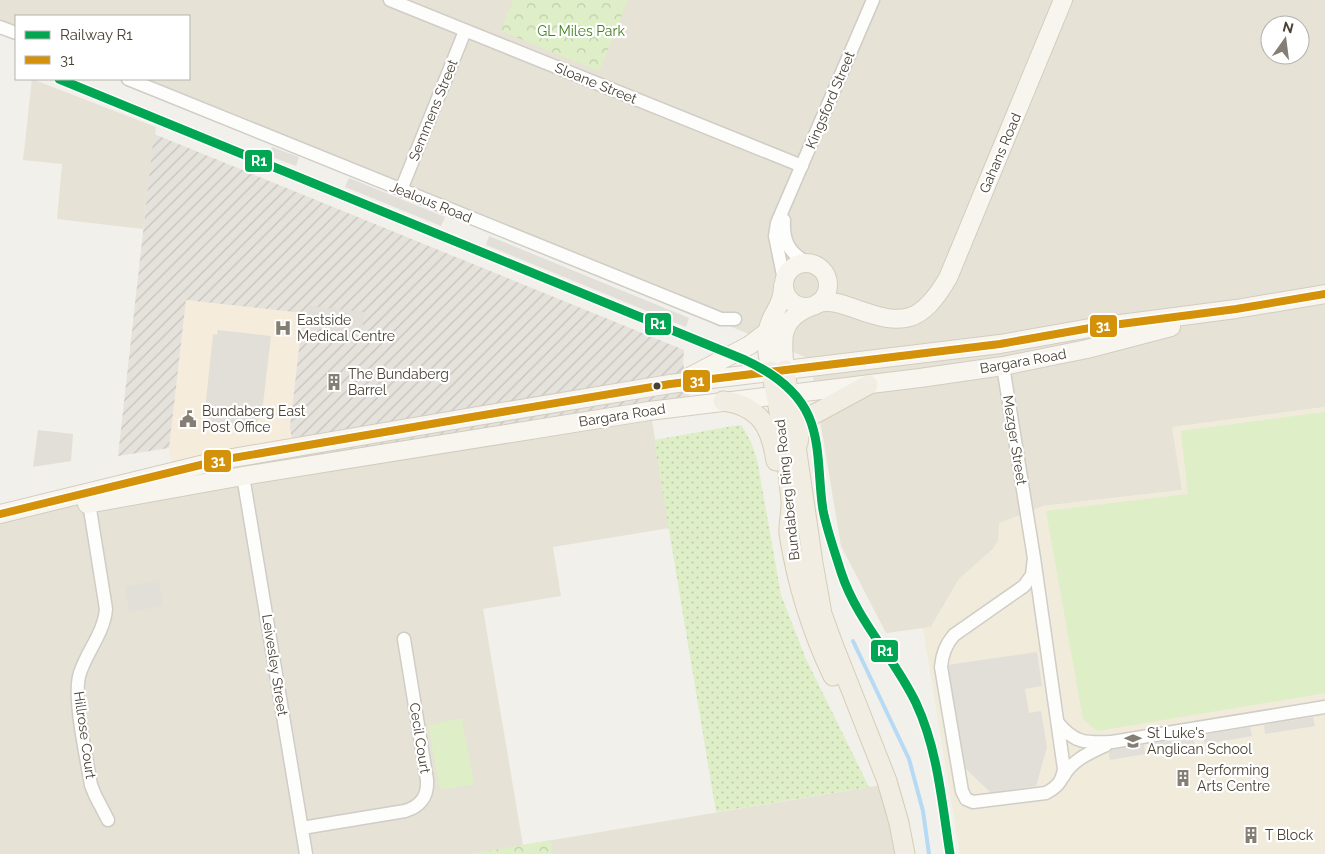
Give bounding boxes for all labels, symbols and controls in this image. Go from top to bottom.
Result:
legend [15,15,190,80]
north arrow [1260,15,1310,65]
text: N [1281,18,1295,36]
park label: GL Miles Park [537,23,625,39]
text: Railway R1 [60,26,133,44]
street label: Kingsford Street [802,49,858,151]
text: 31 [60,51,75,69]
street label: Semmens Street [405,57,461,163]
street label: Sloane Street [553,59,640,107]
street label: Gahans Road [976,111,1024,195]
line badge: R1 [244,149,273,173]
text: R1 [251,153,267,169]
street label: Jealous Road [388,178,474,226]
place label: Eastside Medical Centre [297,312,395,344]
line badge: R1 [644,312,672,336]
line badge: 31 [1089,314,1118,338]
text: R1 [650,316,666,332]
hospital icon: Eastside Medical Centre [273,318,293,338]
text: 31 [1096,318,1110,334]
street label: Bargara Road [978,346,1068,376]
place label: The Bundaberg Barrel [348,366,449,398]
line badge: 31 [682,369,711,393]
building icon: The Bundaberg Barrel [324,372,344,392]
text: 31 [690,373,704,389]
unlabelled marker [652,381,662,391]
street label: Mezger Street [1000,394,1030,486]
street label: Bargara Road [577,400,667,430]
place label: Bundaberg East Post Office [202,403,306,435]
public building icon: Bundaberg East Post Office [178,409,198,429]
street label: Bundaberg Ring Road [772,419,802,561]
line badge: 31 [203,449,232,473]
text: 31 [211,453,225,469]
street label: Leivesley Street [259,613,291,717]
line badge: R1 [870,639,899,663]
text: R1 [877,643,893,659]
street label: Hillrose Court [71,690,99,780]
street label: Cecil Court [407,702,434,775]
place label: St Luke's Anglican School [1147,725,1252,757]
school or university icon: St Luke's Anglican School [1123,731,1143,751]
place label: Performing Arts Centre [1197,762,1270,794]
building icon: Performing Arts Centre [1173,768,1193,788]
building icon: T Block [1241,825,1261,845]
place label: T Block [1265,827,1314,843]

